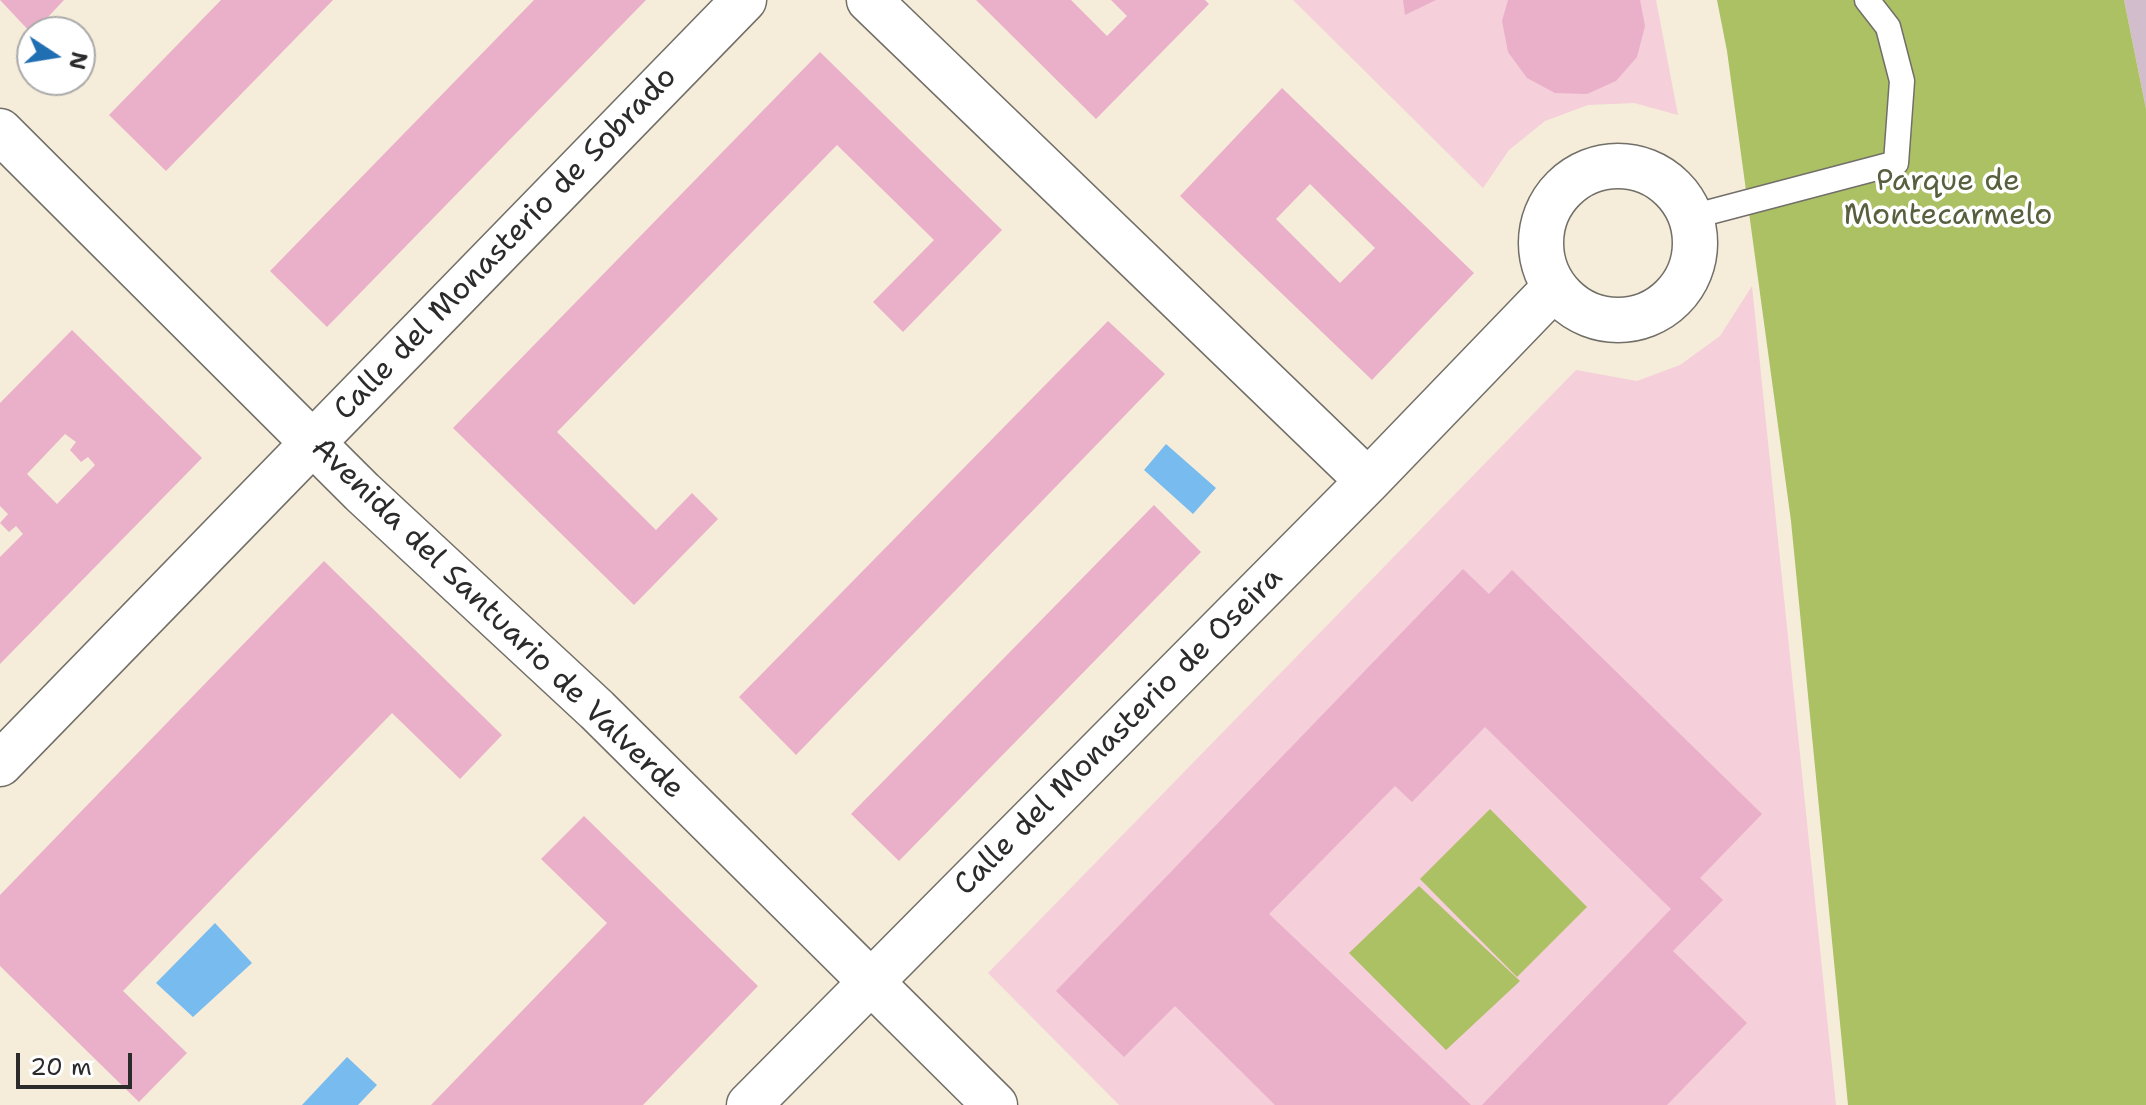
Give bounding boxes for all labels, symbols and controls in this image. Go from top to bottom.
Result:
north arrow [16,16,96,96]
text: N [62,49,94,72]
street label: Calle del Monasterio de Sobrado [327,60,685,428]
park label: Parque de Montecarmelo [1844,164,2052,234]
street label: Avenida del Santuario de Valverde [303,431,691,807]
street label: Calle del Monasterio de Oseira [947,560,1291,904]
scale bar [20,1037,136,1087]
text: 20 m [30,1051,92,1083]

